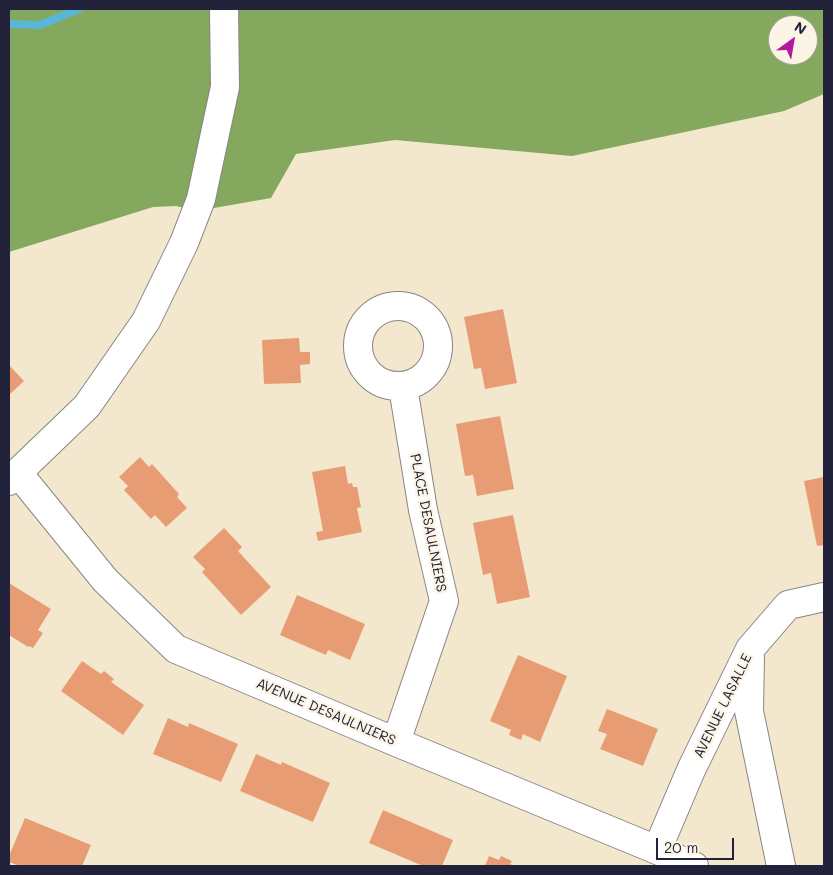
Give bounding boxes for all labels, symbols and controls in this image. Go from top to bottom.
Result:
north arrow [768,15,818,65]
text: N [791,17,810,39]
street label: PLACE DESAULNIERS [406,452,450,594]
street label: AVENUE LASALLE [690,651,756,761]
street label: AVENUE DESAULNIERS [254,675,398,749]
scale bar [658,828,736,860]
text: 20 m [664,837,698,857]

